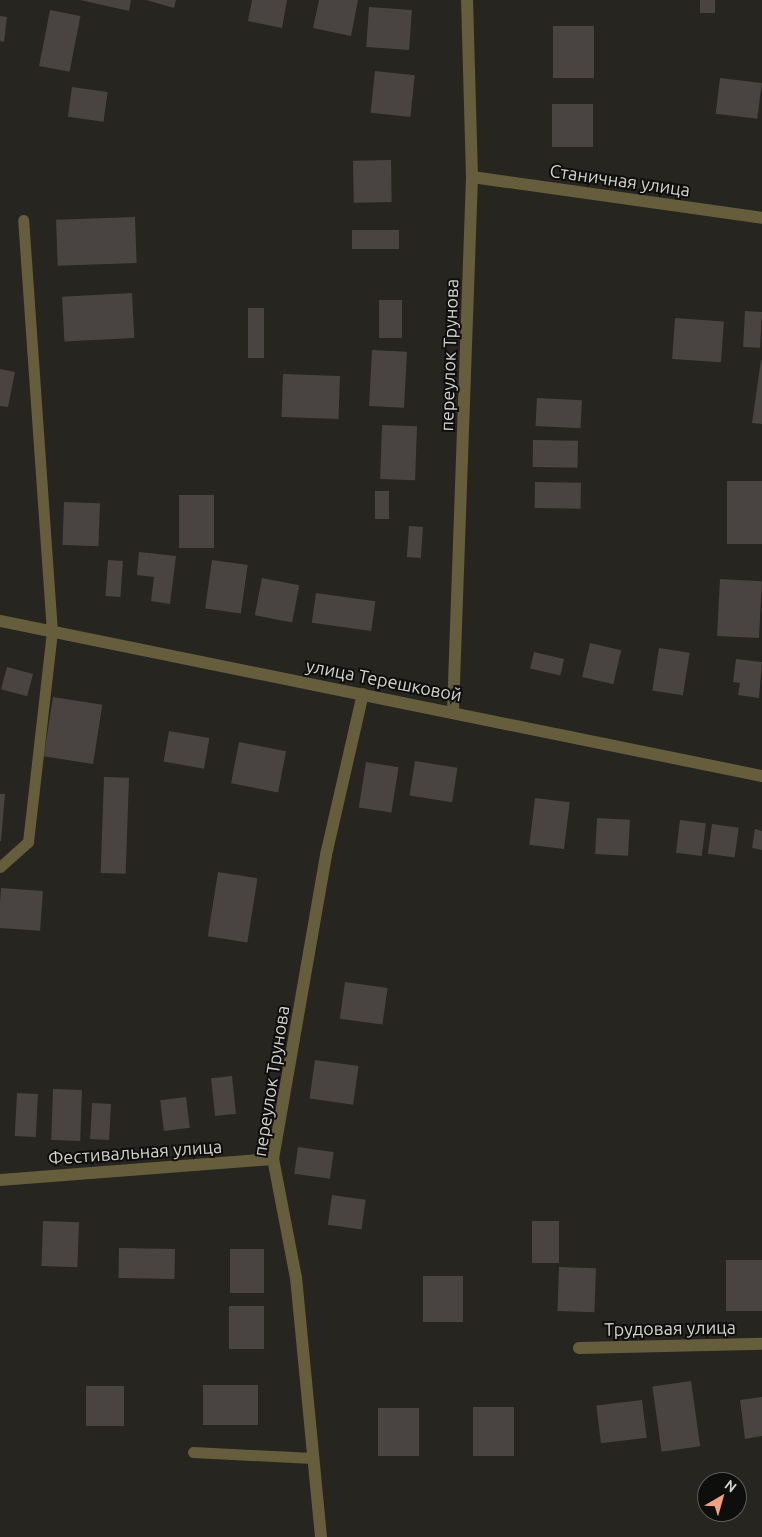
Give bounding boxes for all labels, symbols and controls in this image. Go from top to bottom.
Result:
street label: Станичная улица [548,159,692,201]
street label: переулок Трунова [436,278,462,432]
street label: улица Терешковой [304,654,464,706]
street label: переулок Трунова [248,1004,294,1158]
street label: Фестивальная улица [47,1135,223,1169]
street label: Трудовая улица [604,1316,736,1340]
north arrow [697,1472,747,1522]
text: N [722,1476,740,1495]

